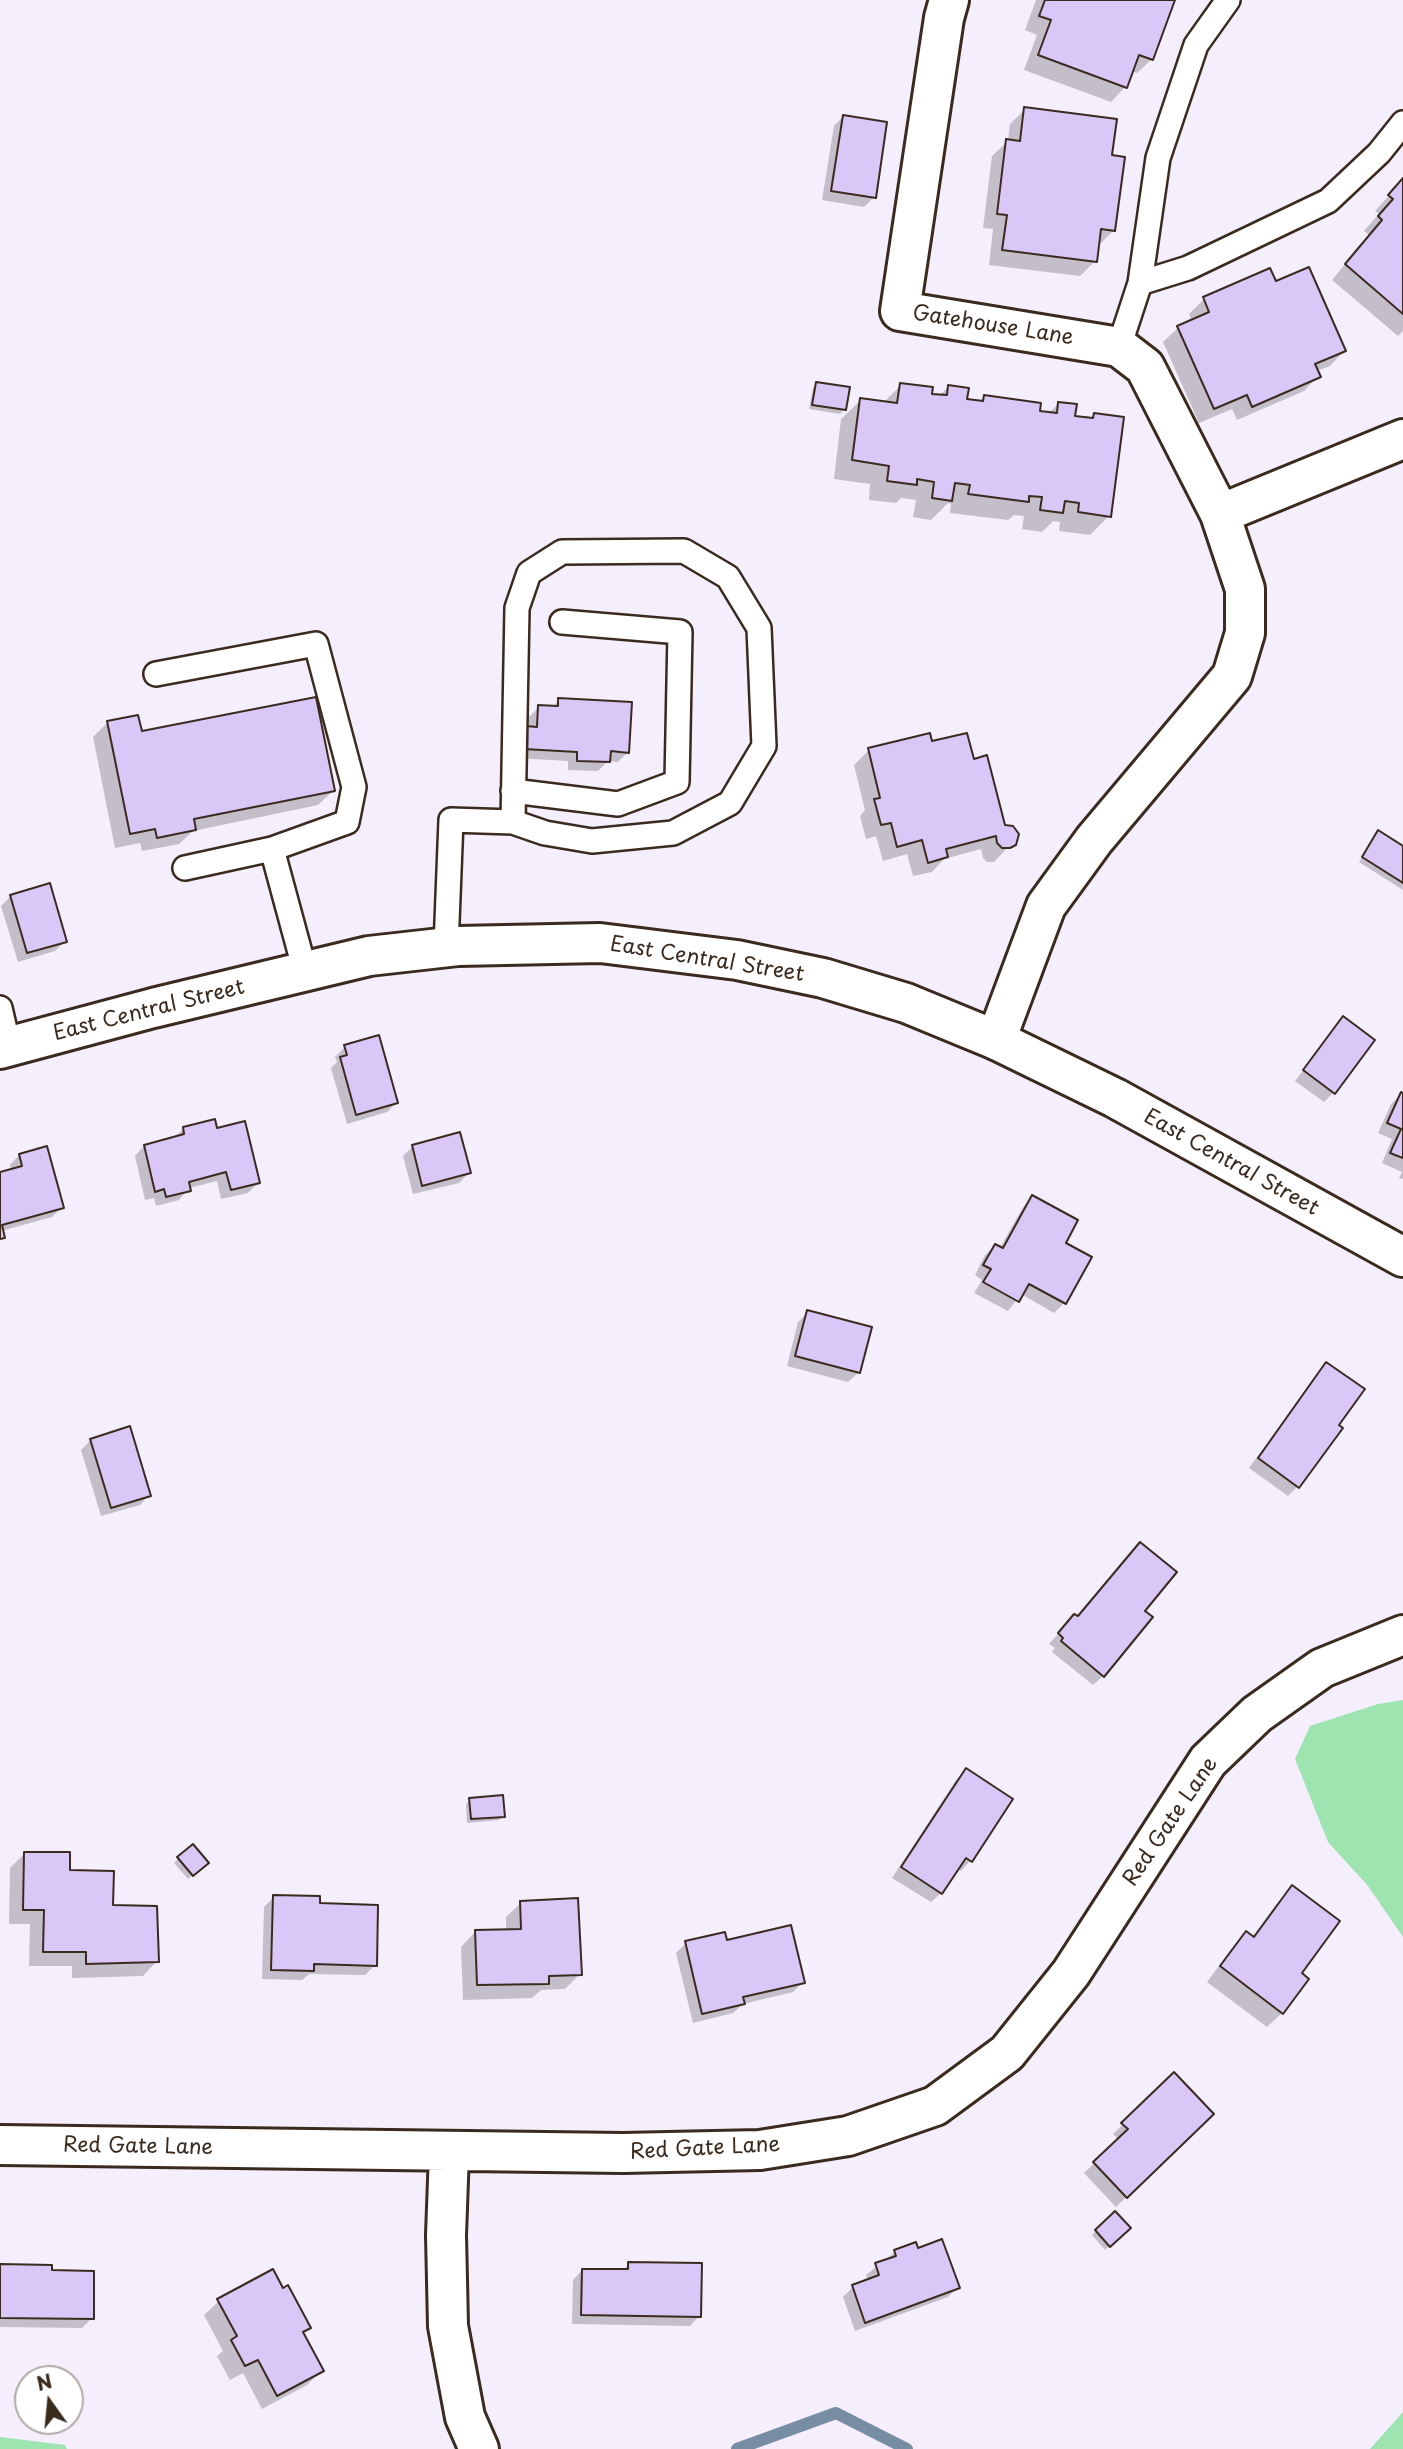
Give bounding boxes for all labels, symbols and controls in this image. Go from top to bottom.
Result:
street label: Gatehouse Lane [911,301,1075,351]
street label: East Central Street [608,932,806,988]
street label: East Central Street [51,975,247,1047]
street label: East Central Street [1139,1104,1323,1222]
street label: Red Gate Lane [1118,1753,1224,1891]
street label: Red Gate Lane [629,2132,781,2166]
street label: Red Gate Lane [63,2133,213,2161]
north arrow [14,2365,84,2435]
text: N [33,2366,55,2397]

